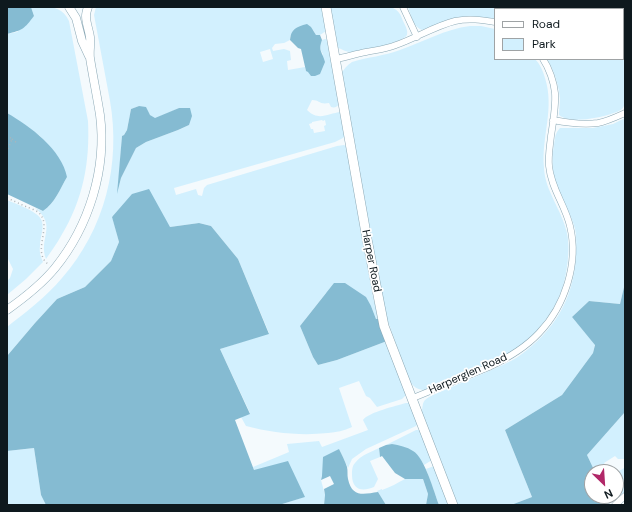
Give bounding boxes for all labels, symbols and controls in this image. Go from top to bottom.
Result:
legend [494,8,624,60]
text: Road [532,16,560,32]
text: Park [532,36,556,52]
street label: Harper Road [358,229,384,293]
street label: Harperglen Road [427,351,509,397]
north arrow [584,464,624,504]
text: N [602,486,615,502]

